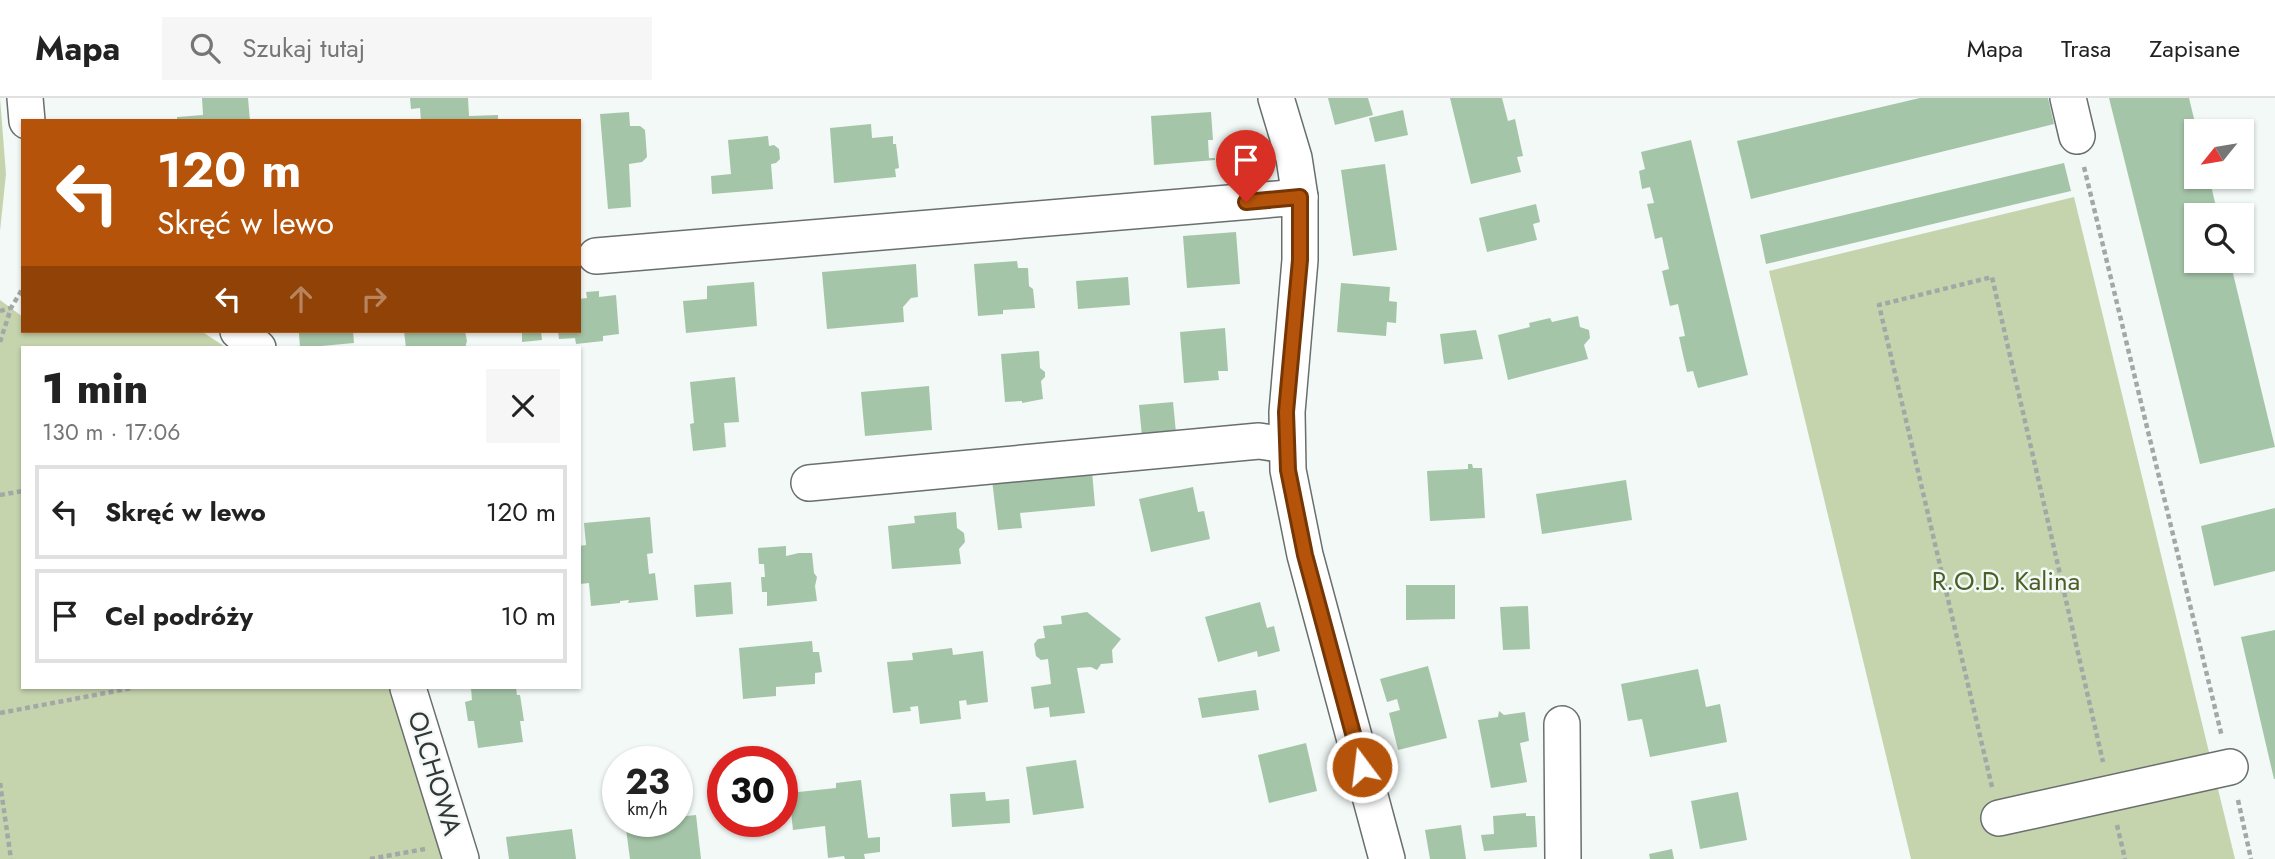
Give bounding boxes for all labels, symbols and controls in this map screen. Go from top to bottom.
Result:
search box [162,17,652,80]
text: Mapa [35,25,120,72]
icon: search [186,29,224,67]
text: Szukaj tutaj [242,29,365,67]
text: Mapa [1967,31,2023,66]
text: Trasa [2061,31,2111,66]
text: Zapisane [2149,31,2240,66]
north arrow [2184,119,2254,189]
map controls [2184,119,2254,273]
pin [1216,130,1276,202]
text: 120 m [157,135,301,205]
icon: arrive [1227,141,1265,179]
icon: left [42,147,133,238]
text: Skręć w lewo [157,200,334,246]
button: search [2184,203,2254,273]
icon: left [209,280,247,318]
icon: ahead [282,280,320,318]
icon: right [355,280,393,318]
text: 1 min [42,358,148,419]
button: close [486,369,560,443]
text: 130 m · 17:06 [42,415,181,449]
icon: left [46,493,84,531]
text: Skręć w lewo [105,493,266,531]
text: 120 m [486,493,556,531]
park label: R.O.D. Kalina [1932,562,2080,600]
icon: arrive [46,597,84,635]
text: Cel podróży [105,597,253,635]
text: 10 m [501,597,556,635]
street label: OLCHOWA [398,706,472,841]
position arrow [1325,730,1399,804]
speed limit sign: 30 [707,746,798,837]
text: 23 [625,757,670,807]
text: km/h [627,796,668,822]

